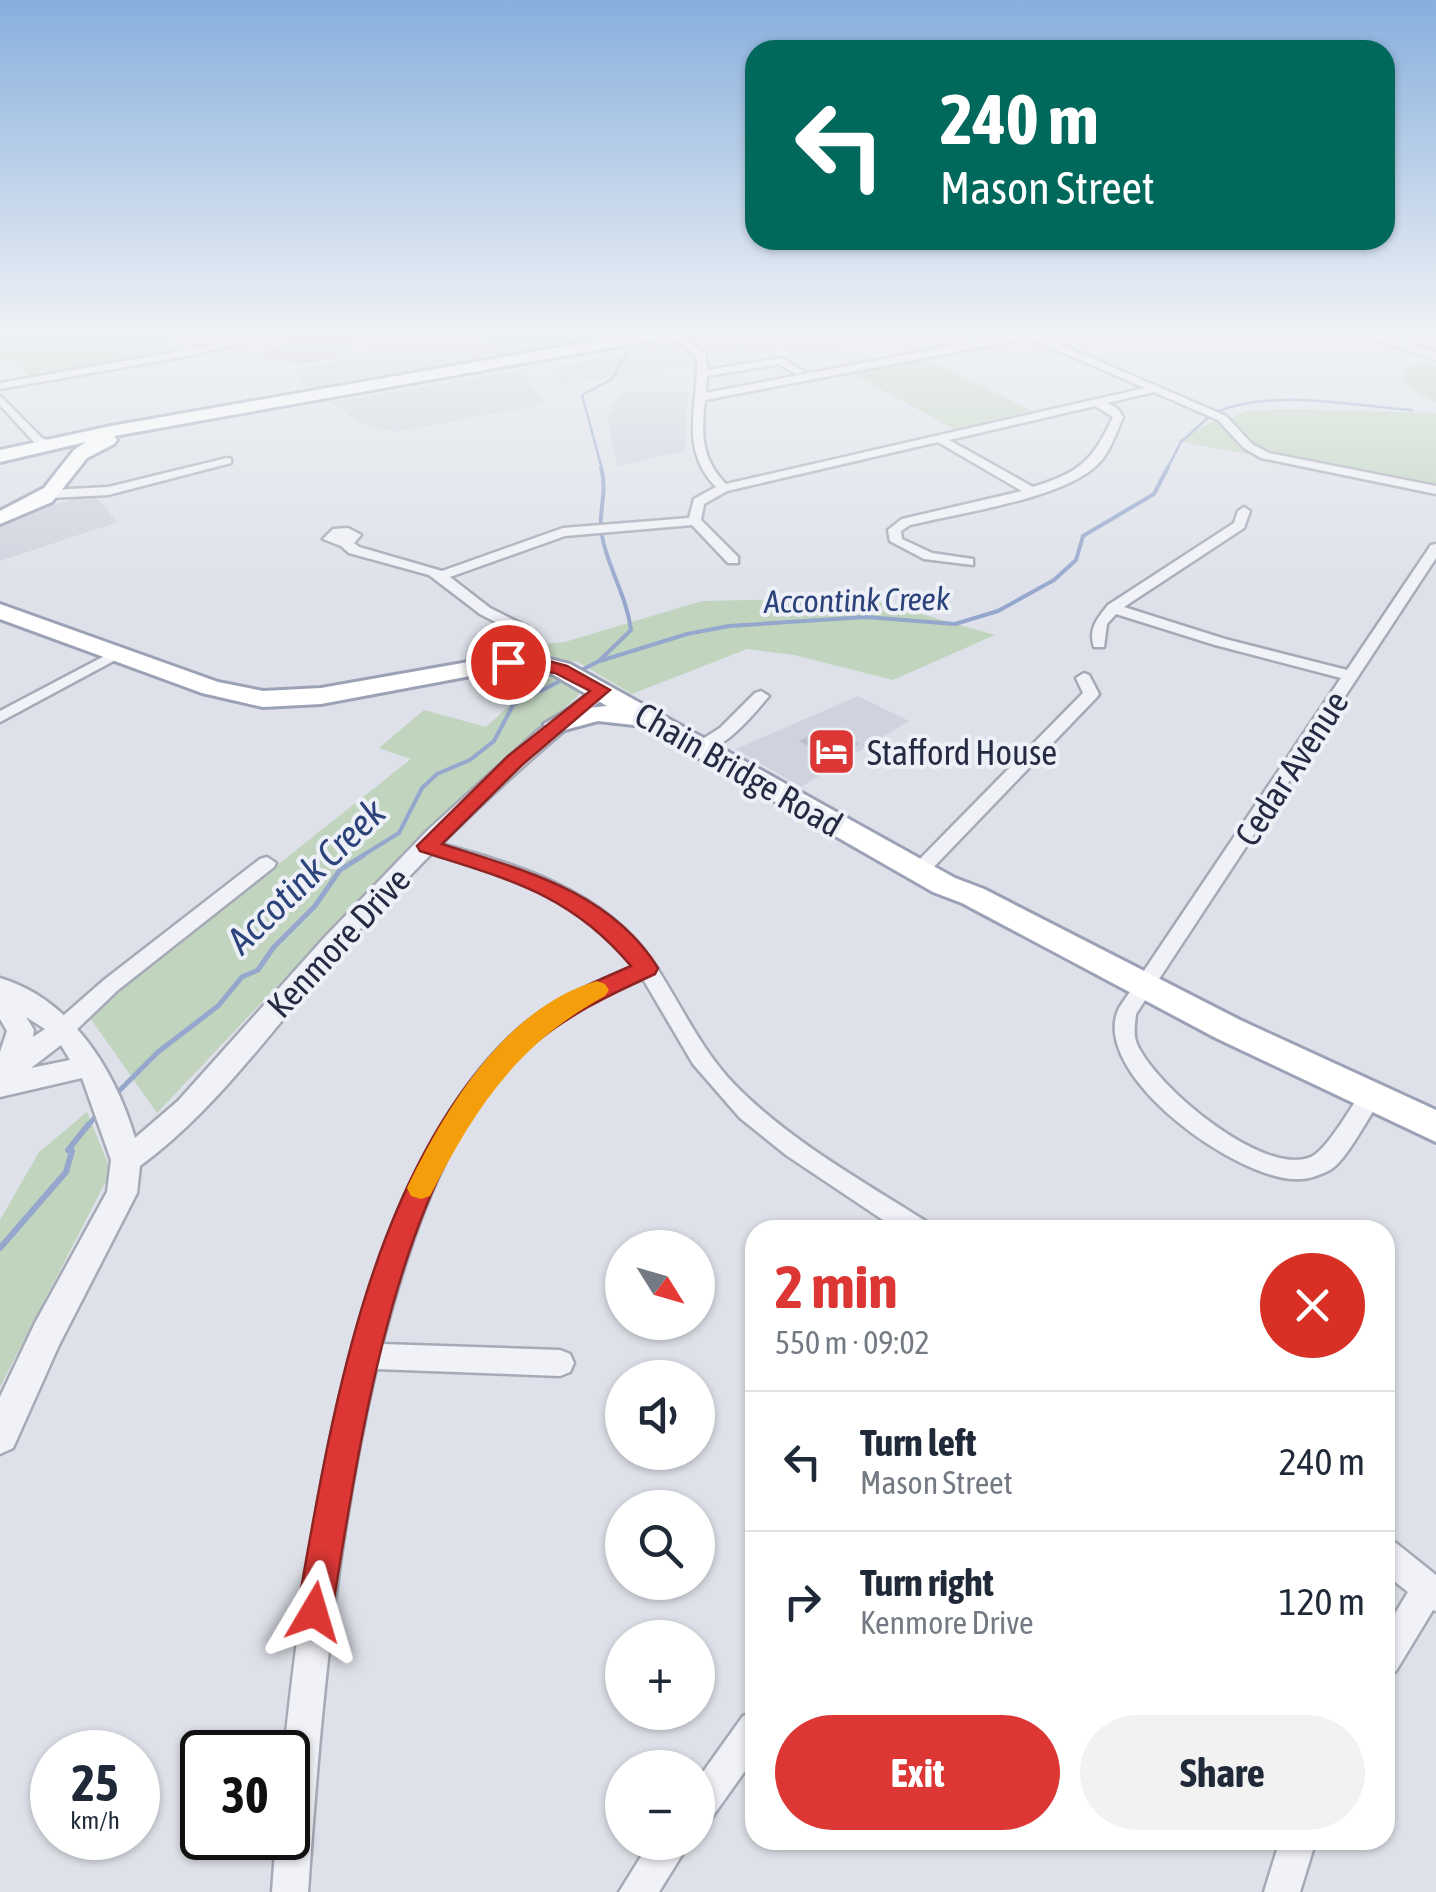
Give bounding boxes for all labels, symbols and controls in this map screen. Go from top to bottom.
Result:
text: 240 m [940,79,1099,159]
icon: left [775,80,905,210]
text: Mason Street [940,162,1155,214]
water label: Accontink Creek [763,580,951,620]
pin [466,620,551,705]
icon: arrive [481,635,536,690]
street label: Cedar Avenue [1226,683,1356,853]
street label: Chain Bridge Road [628,694,850,844]
hotel icon: Stafford House [806,726,858,778]
place label: Stafford House [867,732,1057,772]
water label: Accotink Creek [218,789,395,962]
street label: Kenmore Drive [259,859,417,1025]
north arrow [605,1230,715,1340]
map controls [605,1230,715,1860]
text: 2 min [775,1252,898,1321]
button: close [1260,1253,1365,1358]
text: 550 m · 09:02 [775,1324,930,1361]
button: sound [605,1360,715,1470]
text: Turn left [860,1421,976,1464]
icon: left [775,1434,830,1489]
text: 240 m [1279,1440,1365,1483]
text: Mason Street [860,1464,1013,1501]
button: search [605,1490,715,1600]
position arrow [262,1560,366,1664]
text: Turn right [860,1561,994,1604]
icon: right [775,1574,830,1629]
text: 120 m [1279,1580,1365,1623]
text: Kenmore Drive [860,1604,1034,1641]
button: + [605,1620,715,1730]
button: Exit [775,1715,1060,1830]
button: Share [1080,1715,1365,1830]
speed limit sign: 30 [180,1730,310,1860]
button: − [605,1750,715,1860]
text: 25 [71,1754,118,1812]
text: km/h [70,1806,120,1834]

